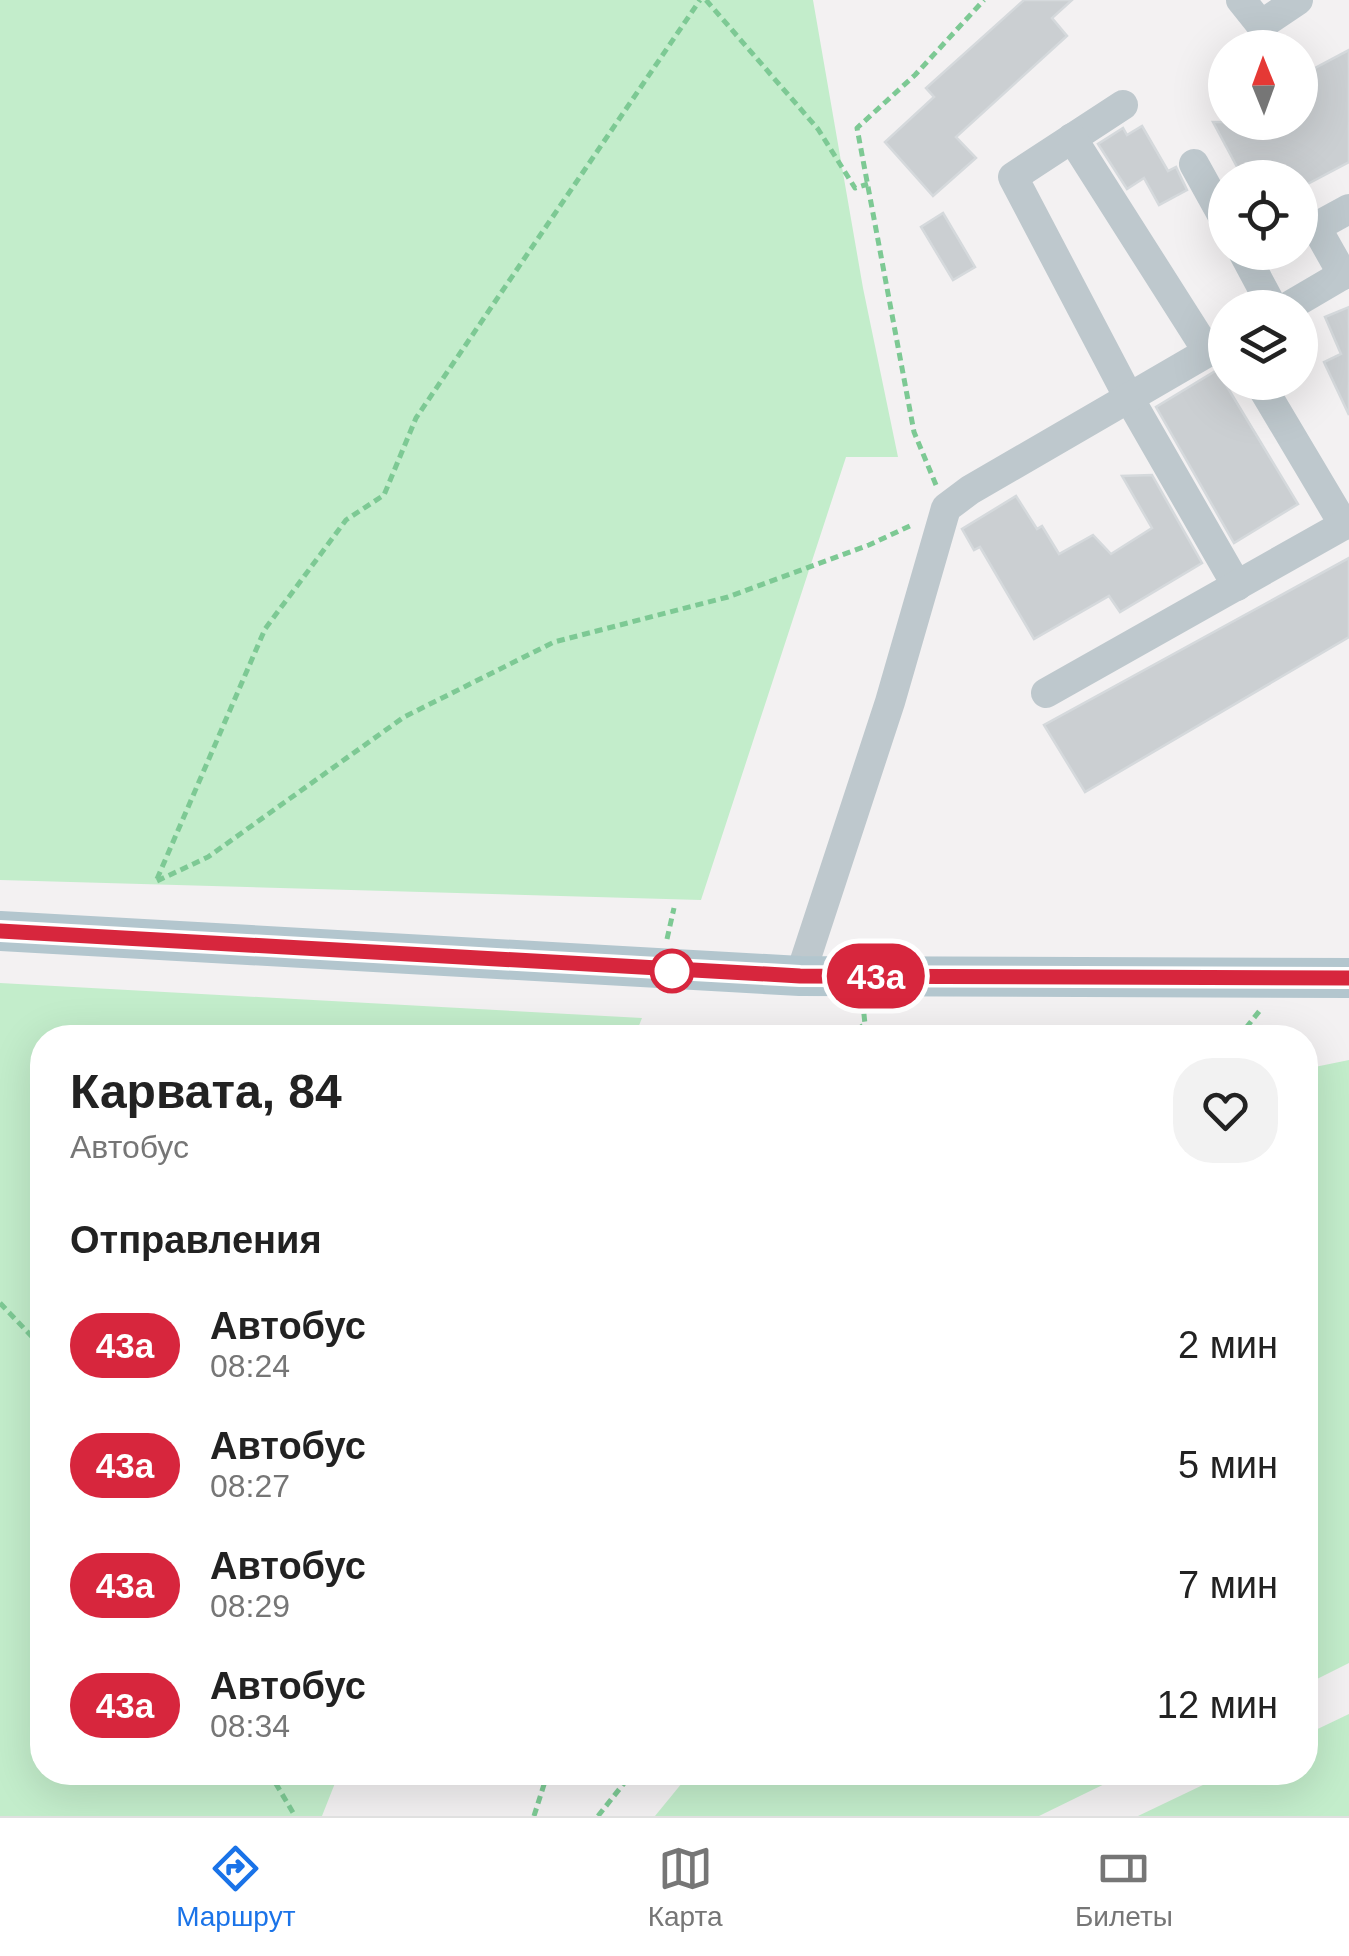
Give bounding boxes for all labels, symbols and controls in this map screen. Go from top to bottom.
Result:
north arrow [1208,30,1318,140]
map controls [1208,30,1318,400]
button: locate [1208,160,1318,270]
button: layers [1208,290,1318,400]
line badge: 43а [818,944,934,1008]
unlabelled marker [651,950,693,992]
text: 43а [847,957,905,996]
button: heart [1173,1058,1278,1163]
text: Карвата, 84 [70,1065,342,1118]
text: Автобус [70,1129,189,1165]
text: Отправления [70,1219,322,1261]
text: Автобус [210,1305,366,1347]
text: 2 мин [1178,1324,1278,1366]
text: 43а [96,1326,154,1365]
text: 08:24 [210,1348,290,1384]
text: Автобус [210,1425,366,1467]
text: 5 мин [1178,1444,1278,1486]
text: 43а [96,1446,154,1485]
text: 08:27 [210,1468,290,1504]
text: Автобус [210,1545,366,1587]
text: 7 мин [1178,1564,1278,1606]
text: 43а [96,1566,154,1605]
text: 08:29 [210,1588,290,1624]
text: Автобус [210,1665,366,1707]
text: 12 мин [1157,1684,1278,1726]
text: 43а [96,1686,154,1725]
text: 08:34 [210,1708,290,1744]
tab: Маршрут [176,1841,295,1933]
tab: Карта [648,1841,723,1933]
tab: Билеты [1075,1841,1173,1933]

